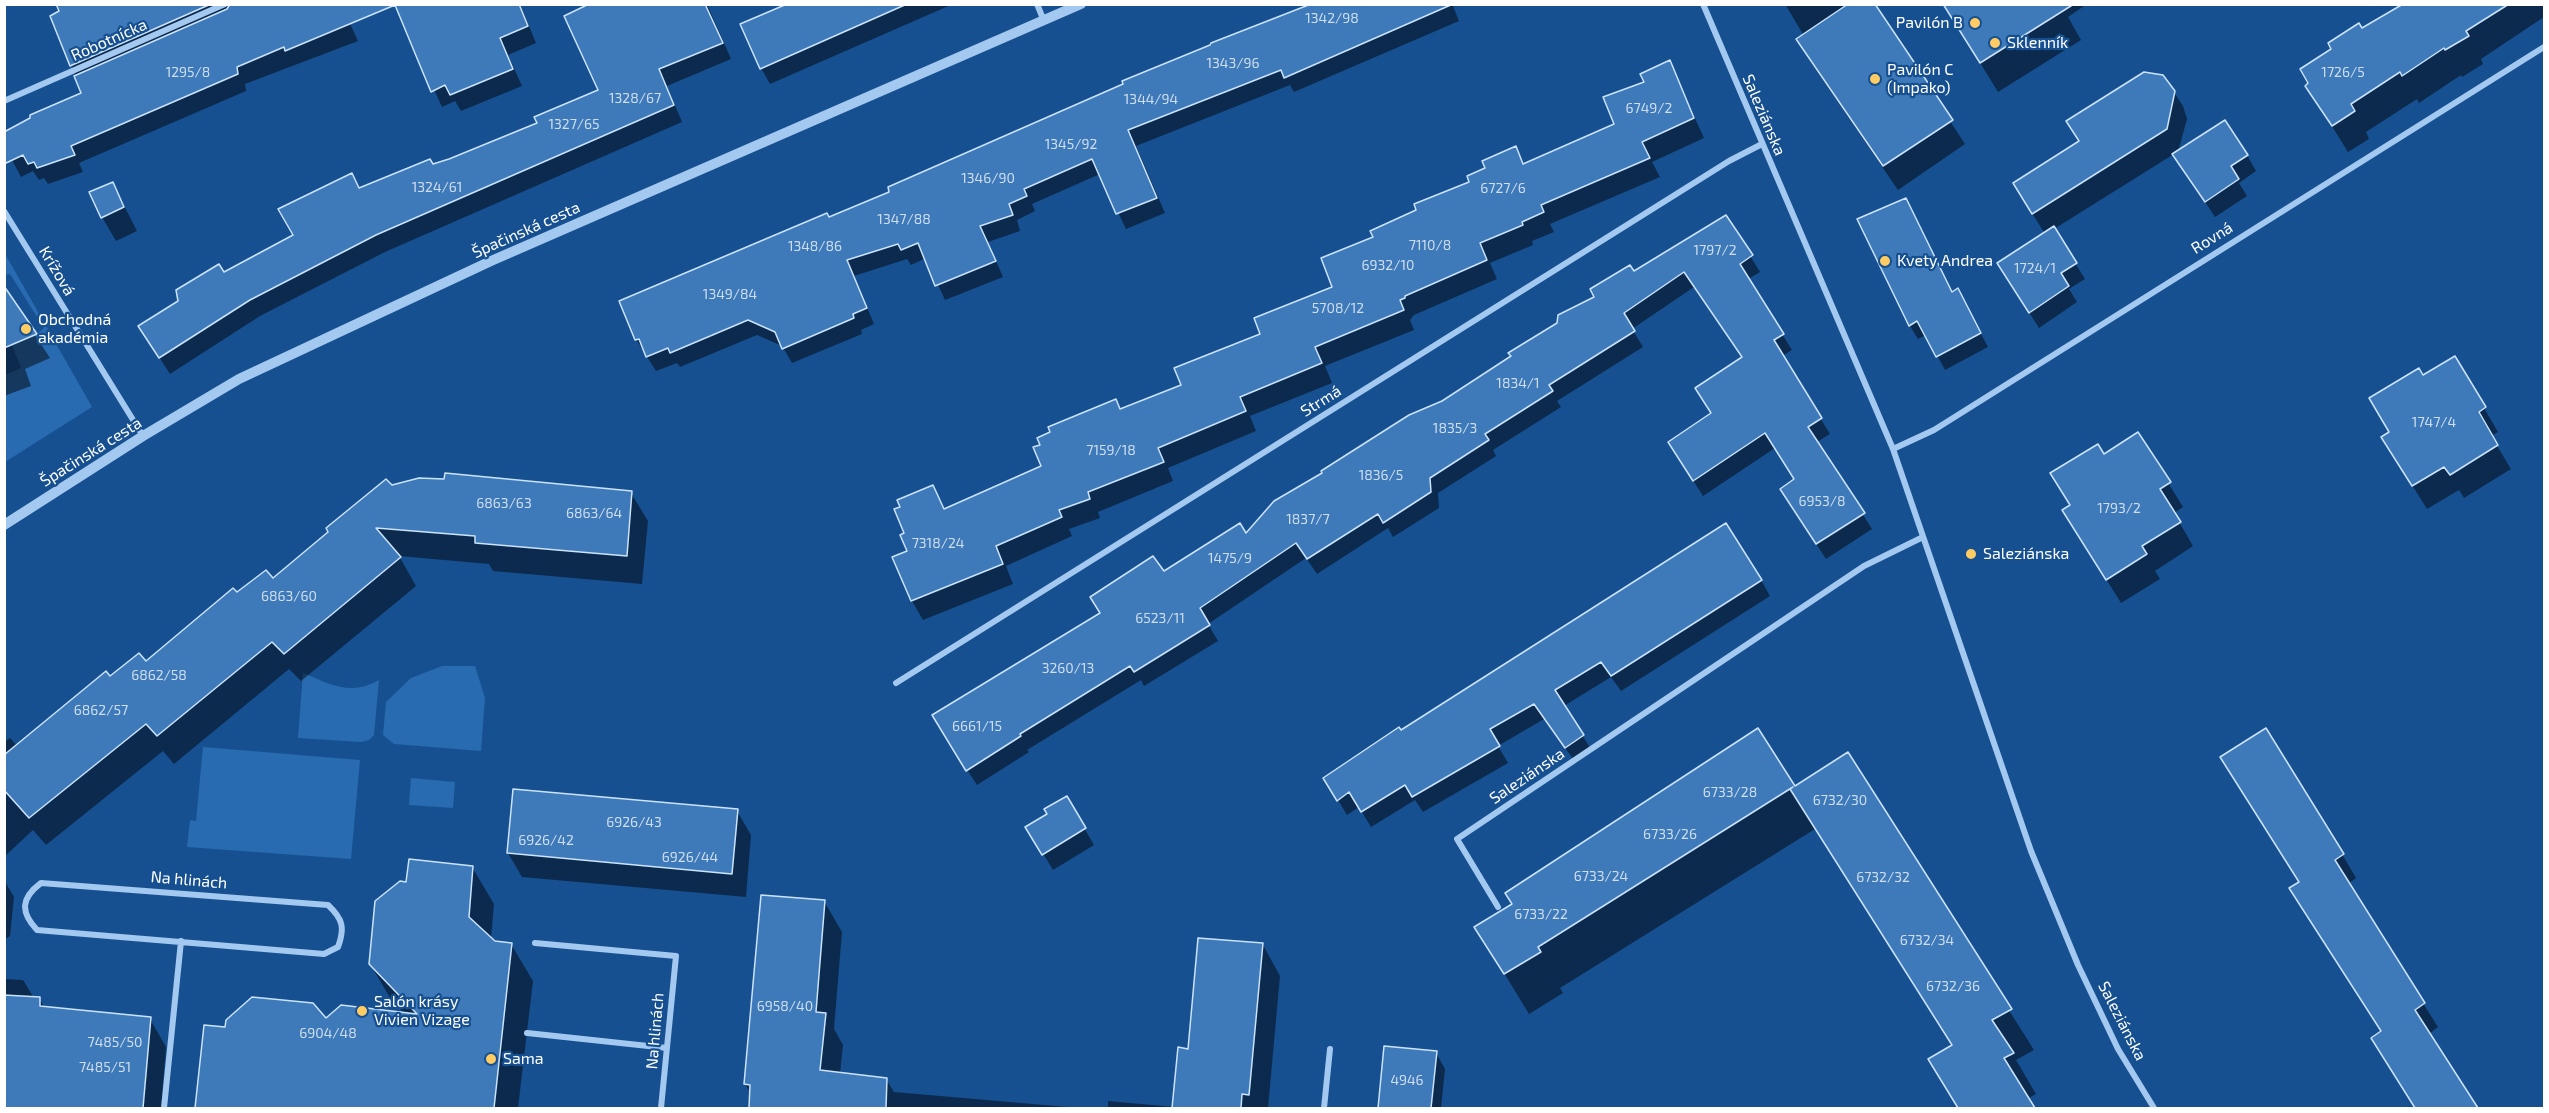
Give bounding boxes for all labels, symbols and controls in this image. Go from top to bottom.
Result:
house number: 1342/98 [1305,10,1359,26]
place label: Pavilón B [1896,13,1963,33]
street label: Robotnícka [68,15,150,65]
marker: Pavilón B [1968,16,1982,30]
place label: Sklenník [2007,33,2068,53]
marker: Sklenník [1988,36,2002,50]
house number: 1343/96 [1206,55,1260,71]
place label: Pavilón C (Impako) [1887,60,1953,98]
house number: 1295/8 [166,64,210,80]
house number: 1726/5 [2321,64,2365,80]
street label: Saleziánska [1738,71,1790,159]
marker: Pavilón C (Impako) [1868,72,1882,86]
house number: 1328/67 [609,90,661,106]
house number: 1344/94 [1124,91,1178,107]
house number: 6749/2 [1626,100,1672,116]
house number: 1327/65 [548,116,600,132]
house number: 1345/92 [1045,136,1097,152]
house number: 1346/90 [961,170,1015,186]
house number: 1324/61 [412,179,462,195]
house number: 6727/6 [1480,180,1526,196]
street label: Špačinská cesta [469,198,583,262]
house number: 1347/88 [877,211,931,227]
street label: Rovná [2188,218,2236,258]
house number: 7110/8 [1409,237,1451,253]
house number: 1348/86 [788,238,842,254]
house number: 1797/2 [1693,242,1737,258]
street label: Krížová [35,243,79,299]
place label: Kvety Andrea [1897,251,1993,271]
marker: Kvety Andrea [1878,254,1892,268]
house number: 6932/10 [1362,257,1414,273]
house number: 1724/1 [2014,260,2056,276]
house number: 1349/84 [703,286,757,302]
house number: 5708/12 [1312,300,1364,316]
place label: Obchodná akadémia [38,310,111,348]
marker: Obchodná akadémia [19,322,33,336]
house number: 1834/1 [1496,375,1540,391]
street label: Strmá [1297,381,1345,421]
street label: Špačinská cesta [37,413,145,491]
house number: 1747/4 [2412,414,2456,430]
house number: 1835/3 [1433,420,1477,436]
house number: 7159/18 [1086,442,1136,458]
house number: 1836/5 [1359,467,1403,483]
house number: 6953/8 [1798,493,1846,509]
house number: 6863/63 [476,495,532,511]
house number: 1793/2 [2097,500,2141,516]
house number: 6863/64 [566,505,622,521]
house number: 1837/7 [1286,511,1330,527]
house number: 7318/24 [912,535,964,551]
place label: Saleziánska [1983,544,2069,564]
marker: Saleziánska [1964,547,1978,561]
house number: 1475/9 [1208,550,1252,566]
house number: 6863/60 [261,588,317,604]
house number: 6523/11 [1135,610,1185,626]
house number: 3260/13 [1042,660,1094,676]
house number: 6862/58 [131,667,187,683]
house number: 6862/57 [74,702,128,718]
house number: 6661/15 [952,718,1002,734]
street label: Saleziánska [1486,744,1568,808]
house number: 6733/28 [1703,784,1757,800]
house number: 6732/30 [1813,792,1867,808]
house number: 6926/43 [606,814,662,830]
house number: 6733/26 [1643,826,1697,842]
house number: 6926/42 [518,832,574,848]
house number: 6926/44 [662,849,718,865]
street label: Na hlinách [150,867,228,893]
house number: 6733/24 [1574,868,1628,884]
house number: 6732/32 [1856,869,1910,885]
house number: 6733/22 [1514,906,1568,922]
house number: 6732/34 [1900,932,1954,948]
house number: 6732/36 [1926,978,1980,994]
street label: Saleziánska [2094,978,2150,1064]
place label: Salón krásy Vivien Vizage [374,992,470,1030]
street label: Na hlinách [642,992,668,1070]
house number: 6958/40 [757,998,813,1014]
marker: Salón krásy Vivien Vizage [355,1004,369,1018]
house number: 6904/48 [299,1025,357,1041]
house number: 7485/50 [88,1034,142,1050]
place label: Sama [503,1049,544,1069]
marker: Sama [484,1052,498,1066]
house number: 7485/51 [79,1059,131,1075]
house number: 4946 [1390,1072,1424,1088]

